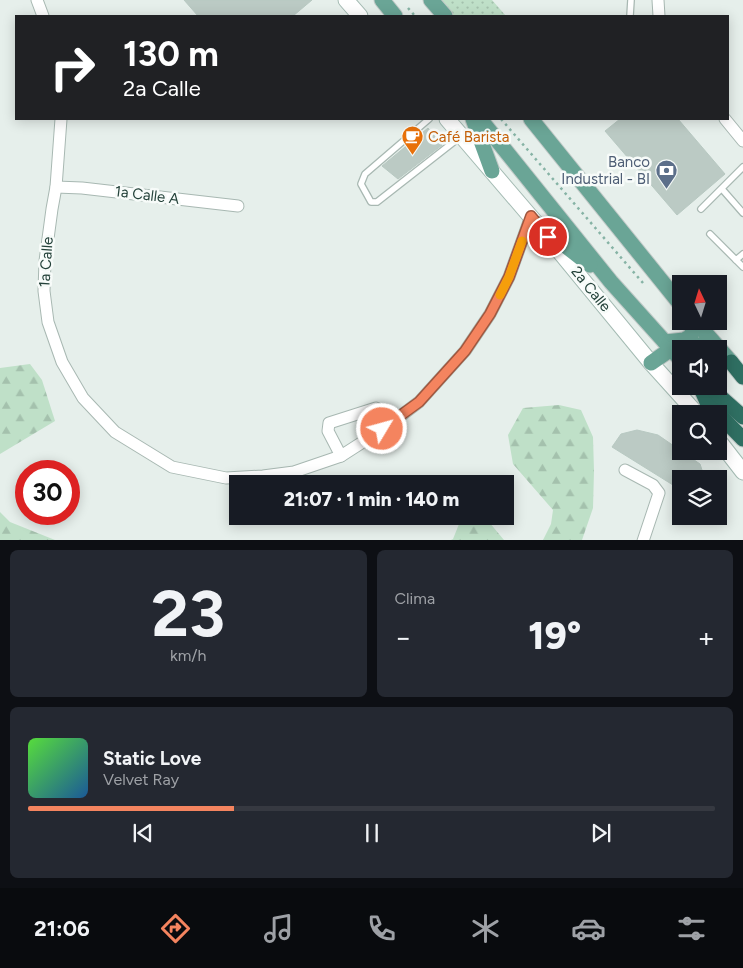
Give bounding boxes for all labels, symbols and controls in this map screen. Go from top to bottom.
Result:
text: 130 m [123,33,219,75]
icon: right [40,35,105,100]
text: 2a Calle [123,75,201,102]
cafe icon: Café Barista [400,125,424,156]
place label: Café Barista [428,128,510,146]
place label: Banco Industrial - BI [561,153,650,188]
bank icon: Banco Industrial - BI [654,159,678,190]
street label: 1a Calle A [114,182,180,208]
pin [527,216,569,258]
icon: arrive [534,223,562,251]
street label: 1a Calle [35,236,57,288]
street label: 2a Calle [567,263,615,315]
north arrow [672,275,728,330]
map controls [672,275,727,525]
button: sound [672,340,727,395]
position arrow [355,402,407,454]
button: search [672,405,727,460]
speed limit sign: 30 [15,460,80,525]
button: layers [672,470,727,525]
text: 21:07 · 1 min · 140 m [284,488,459,511]
text: 23 [151,574,225,652]
text: Clima [395,589,435,608]
text: 19° [528,613,581,659]
text: − [395,620,412,654]
text: + [698,620,715,654]
text: km/h [170,646,207,665]
text: Static Love [103,747,201,770]
text: Velvet Ray [103,770,179,789]
icon: previous [129,819,157,847]
icon: pause [358,819,386,847]
icon: next [587,819,615,847]
icon: directions [158,911,193,946]
icon: music [261,911,296,946]
icon: phone [364,911,399,946]
icon: climate [468,911,503,946]
icon: car [571,911,606,946]
icon: filters [674,911,709,946]
text: 21:06 [34,915,90,942]

